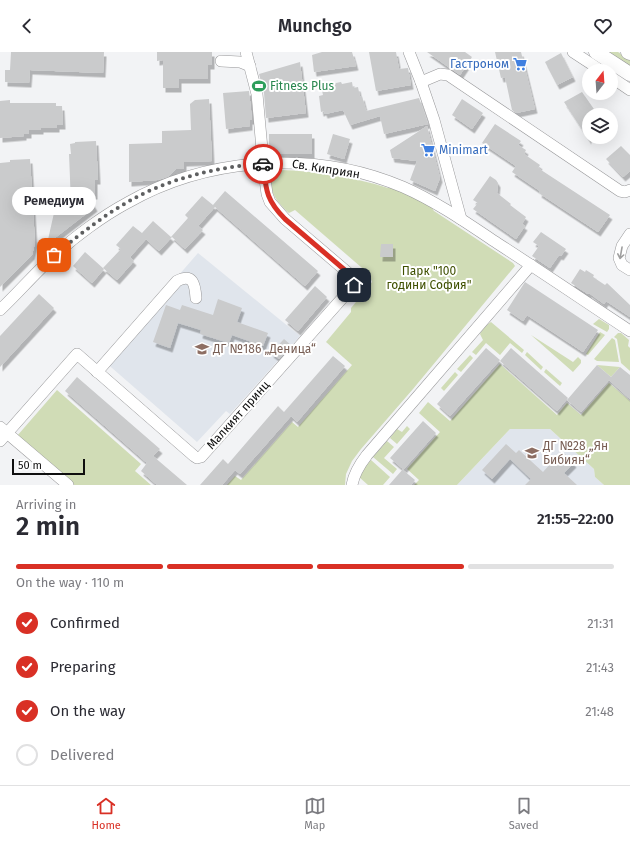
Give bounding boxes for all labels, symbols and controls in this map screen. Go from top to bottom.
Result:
icon: back [16,15,38,37]
text: Munchgo [278,15,352,37]
icon: heart [592,15,614,37]
supermarket icon: Гастроном [512,56,528,72]
place label: Гастроном [450,57,509,71]
north arrow [582,64,618,100]
map controls [582,64,618,144]
sports icon: Fitness Plus [251,78,267,94]
place label: Fitness Plus [270,79,334,93]
button: layers [582,108,618,144]
supermarket icon: Minimart [420,142,436,158]
place label: Minimart [439,143,489,157]
courier [243,144,283,184]
icon: car [252,153,274,175]
street label: Св. Киприян [291,157,361,181]
callout: Ремедиум [12,187,96,215]
text: Ремедиум [24,193,84,208]
pin [37,238,71,272]
icon: bag [43,244,65,266]
one-way arrow [616,247,624,260]
park label: Парк "100 години София" [386,264,472,292]
pin [337,268,371,302]
icon: home [343,274,365,296]
school or university icon: ДГ №186 „Деница“ [194,341,210,357]
place label: ДГ №186 „Деница“ [212,342,316,356]
street label: Малкият принц [204,378,272,452]
place label: ДГ №28 „Ян Бибиян“ [542,439,608,467]
school or university icon: ДГ №28 „Ян Бибиян“ [524,445,540,461]
scale bar [12,457,85,476]
text: 50 m [18,459,42,472]
text: Arriving in [16,497,76,512]
text: 21:55–22:00 [537,510,614,528]
text: 2 min [16,511,80,542]
text: On the way · 110 m [16,575,124,590]
icon: check [16,612,38,634]
text: Confirmed [50,614,120,632]
text: 21:31 [587,616,614,631]
icon: check [16,656,38,678]
text: Preparing [50,658,115,676]
text: 21:43 [586,660,614,675]
icon: check [16,700,38,722]
text: On the way [50,702,125,720]
text: 21:48 [585,704,614,719]
text: Delivered [50,746,114,764]
tab: Home [91,795,121,832]
tab: Map [304,795,326,832]
tab: Saved [509,795,539,832]

